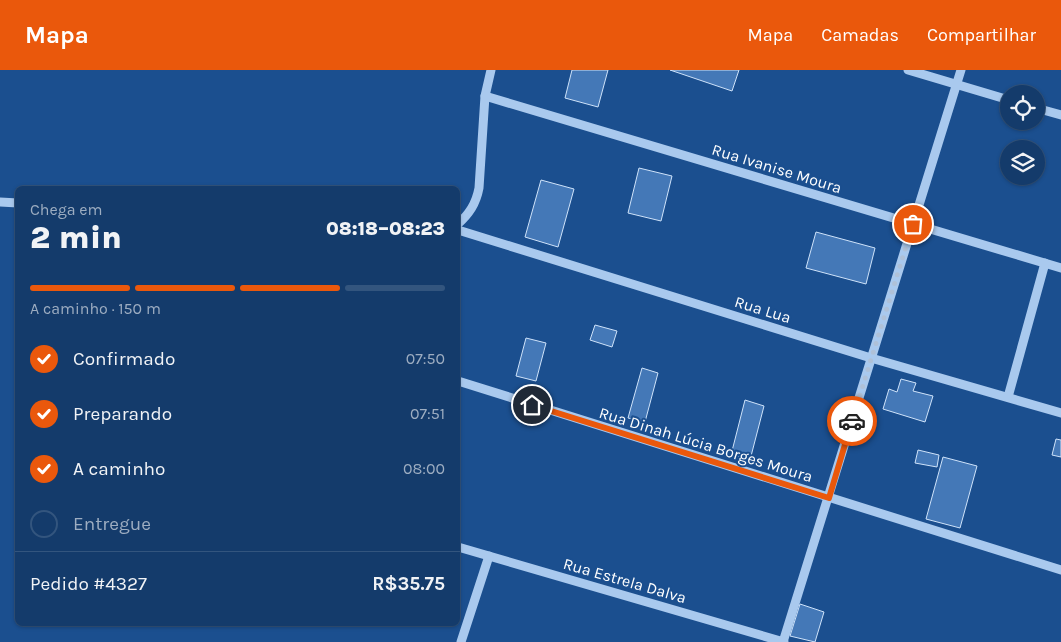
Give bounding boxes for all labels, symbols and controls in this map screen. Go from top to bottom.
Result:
text: Mapa [25,21,89,49]
text: Mapa [748,24,793,46]
text: Camadas [821,24,899,46]
text: Compartilhar [927,24,1036,46]
map controls [1000,85,1045,185]
button: locate [1000,85,1045,130]
street label: Rua Ivanise Moura [710,140,844,197]
button: layers [1000,140,1045,185]
text: Chega em [30,200,103,219]
pin [892,203,934,245]
icon: bag [899,210,927,238]
text: 08:18–08:23 [326,218,445,240]
text: 2 min [30,219,122,256]
street label: Rua Lua [732,292,793,327]
text: A caminho · 150 m [30,299,161,318]
icon: check [30,345,58,373]
text: Confirmado [73,348,175,370]
text: 07:50 [406,349,445,368]
pin [511,384,553,426]
icon: home [518,391,546,419]
courier [827,396,877,446]
icon: check [30,400,58,428]
text: Preparando [73,403,172,425]
street label: Rua Dinah Lúcia Borges Moura [597,403,815,486]
text: 07:51 [410,404,445,423]
icon: car [838,407,866,435]
icon: check [30,455,58,483]
text: A caminho [73,458,165,480]
text: 08:00 [403,459,445,478]
text: Entregue [73,513,151,535]
street label: Rua Estrela Dalva [561,554,689,607]
text: Pedido #4327 [30,573,147,595]
text: R$35.75 [372,573,445,595]

